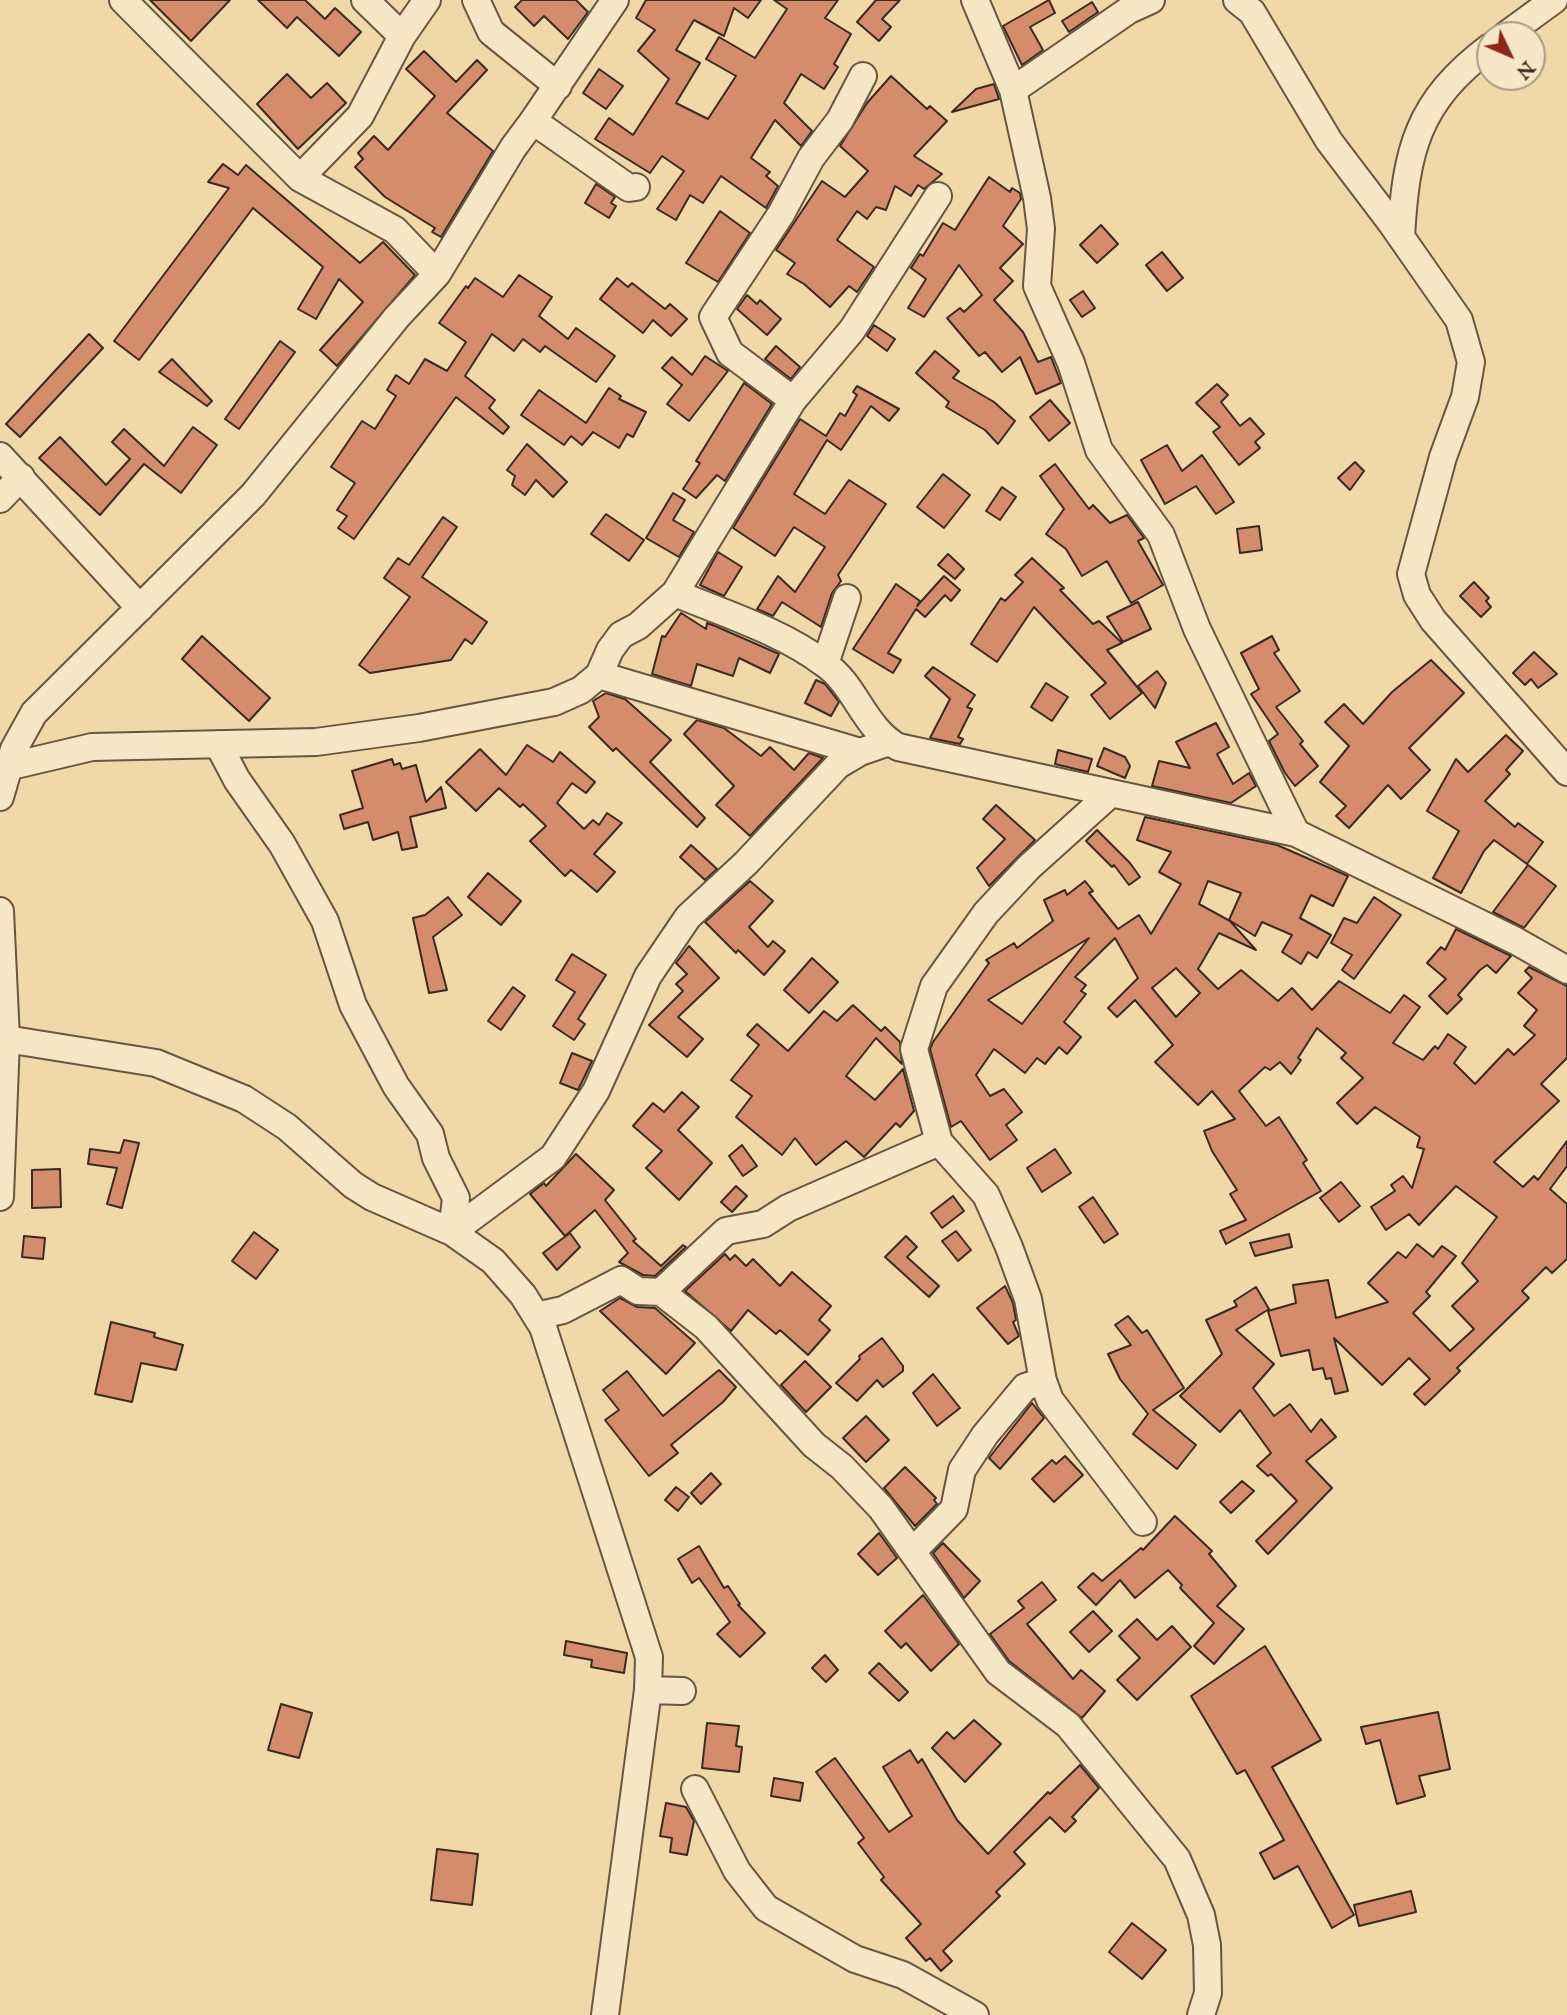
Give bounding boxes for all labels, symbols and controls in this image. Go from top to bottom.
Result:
north arrow [1476,21,1546,91]
text: N [1510,55,1539,83]

